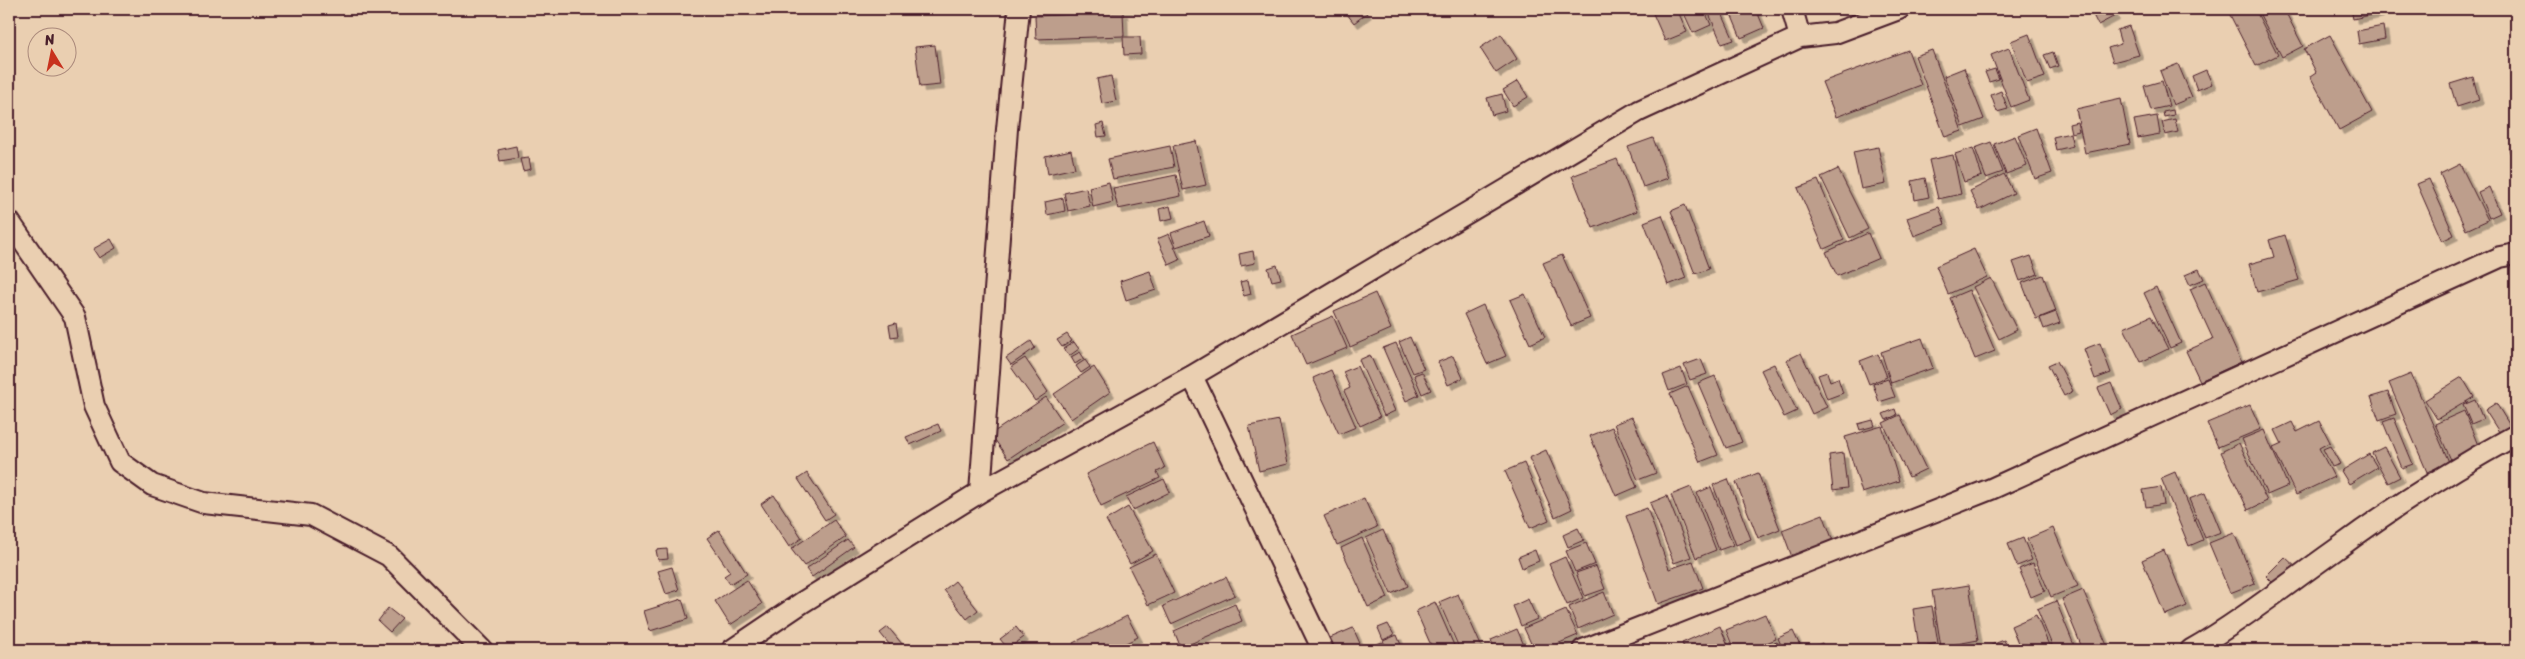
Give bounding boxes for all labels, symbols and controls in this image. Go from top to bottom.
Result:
text: N [42,26,57,53]
north arrow [28,28,78,78]

